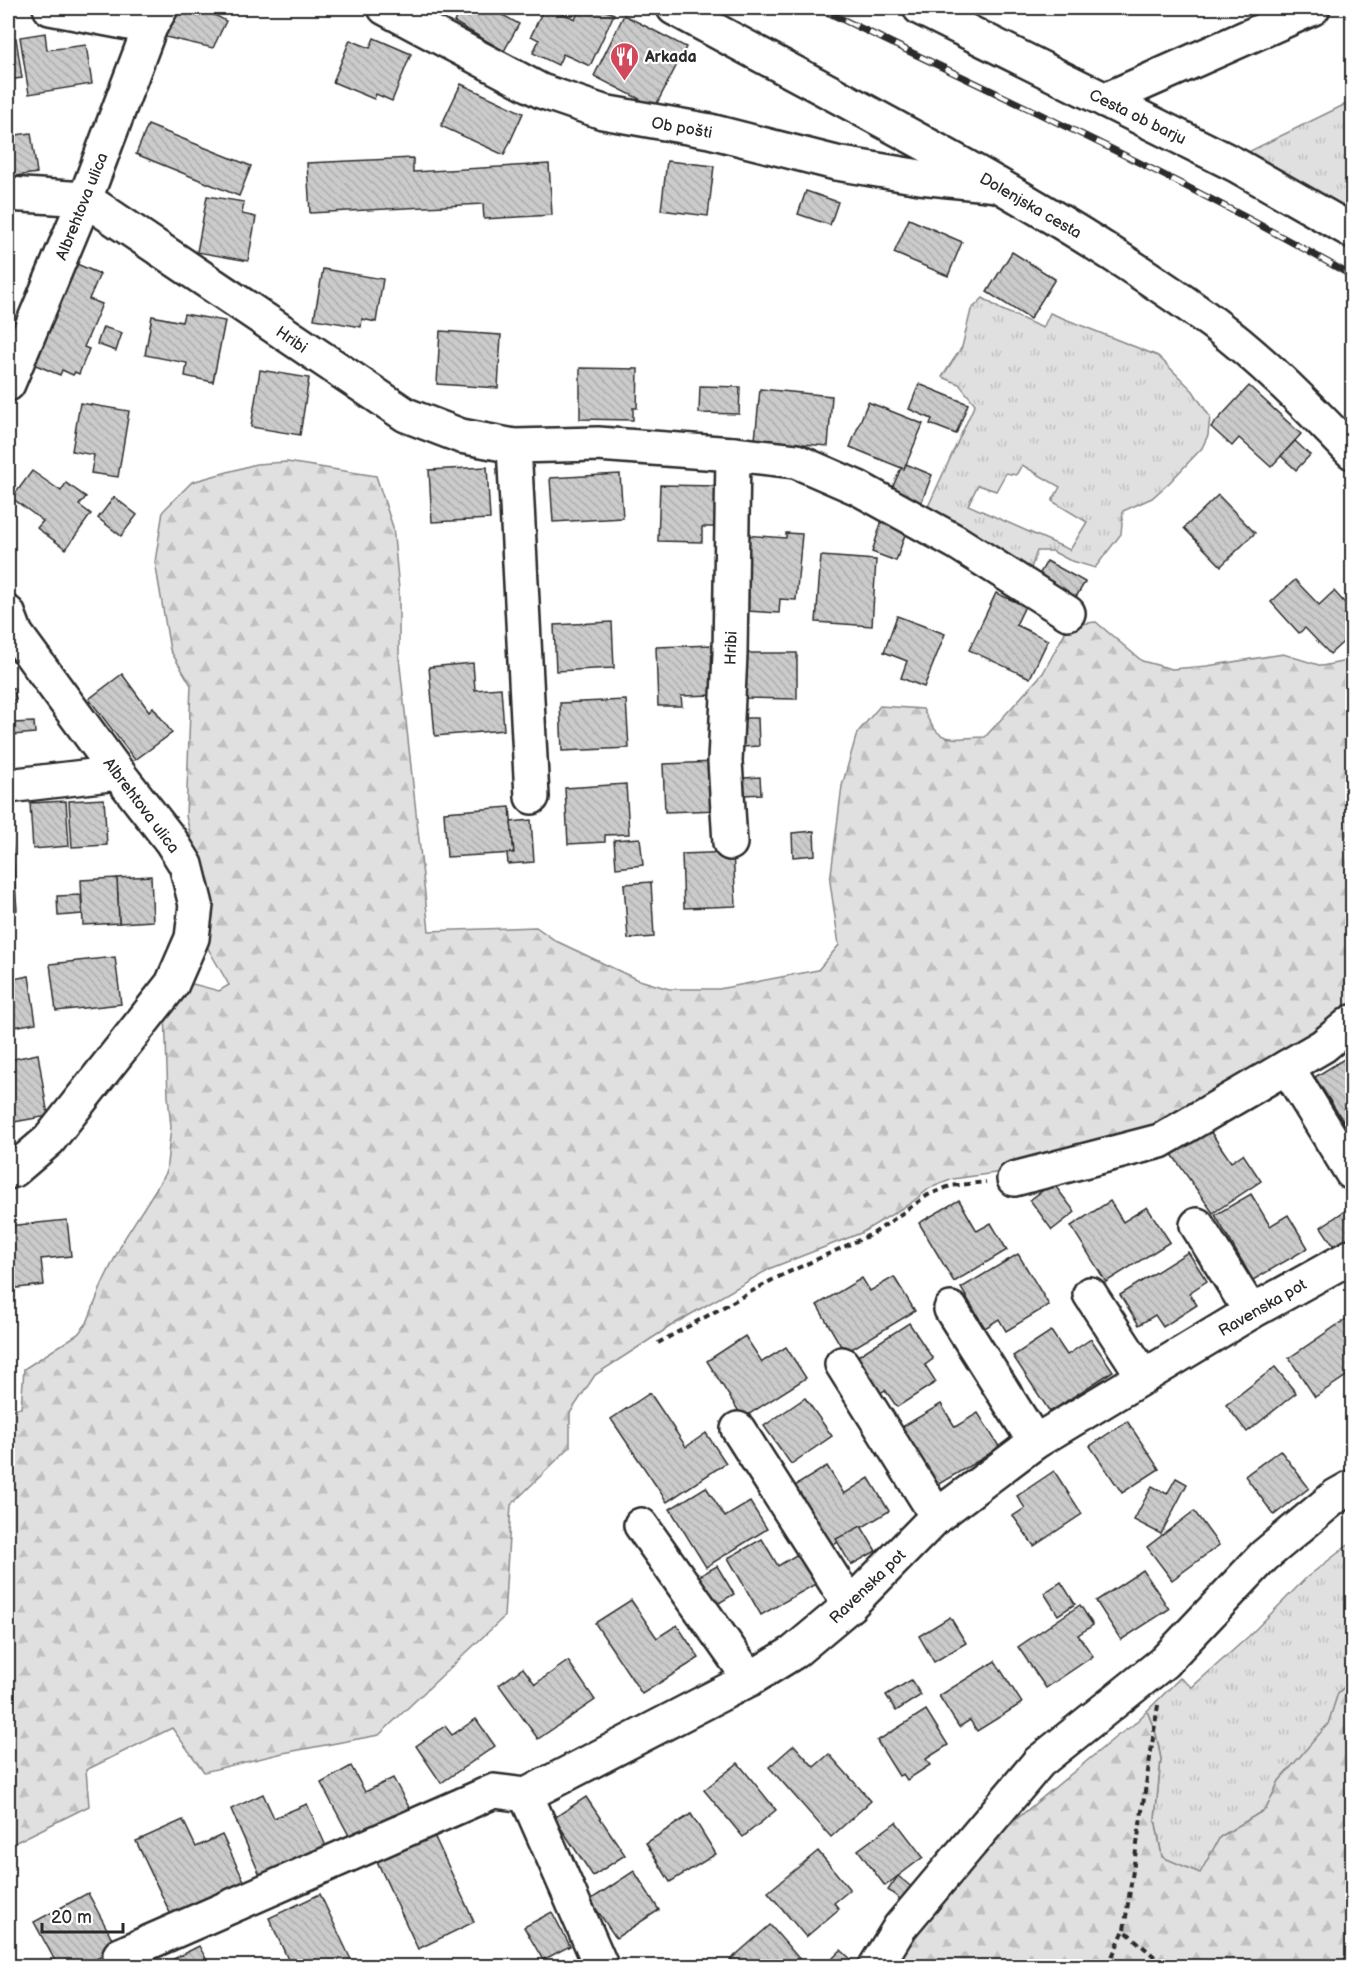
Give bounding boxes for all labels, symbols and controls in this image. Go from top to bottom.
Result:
restaurant icon: Arkada [608,40,640,82]
place label: Arkada [644,48,697,67]
street label: Cesta ob barju [1086,86,1189,149]
street label: Ob pošti [650,114,714,143]
street label: Albrehtova ulica [52,150,113,263]
street label: Dolenjska cesta [976,169,1085,243]
street label: Hribi [272,323,311,358]
street label: Hribi [721,631,742,665]
street label: Albrehtova ulica [99,755,183,857]
street label: Ravenska pot [1215,1275,1310,1341]
street label: Ravenska pot [826,1546,910,1628]
scale bar [42,1896,123,1934]
text: 20 m [51,1907,92,1928]

